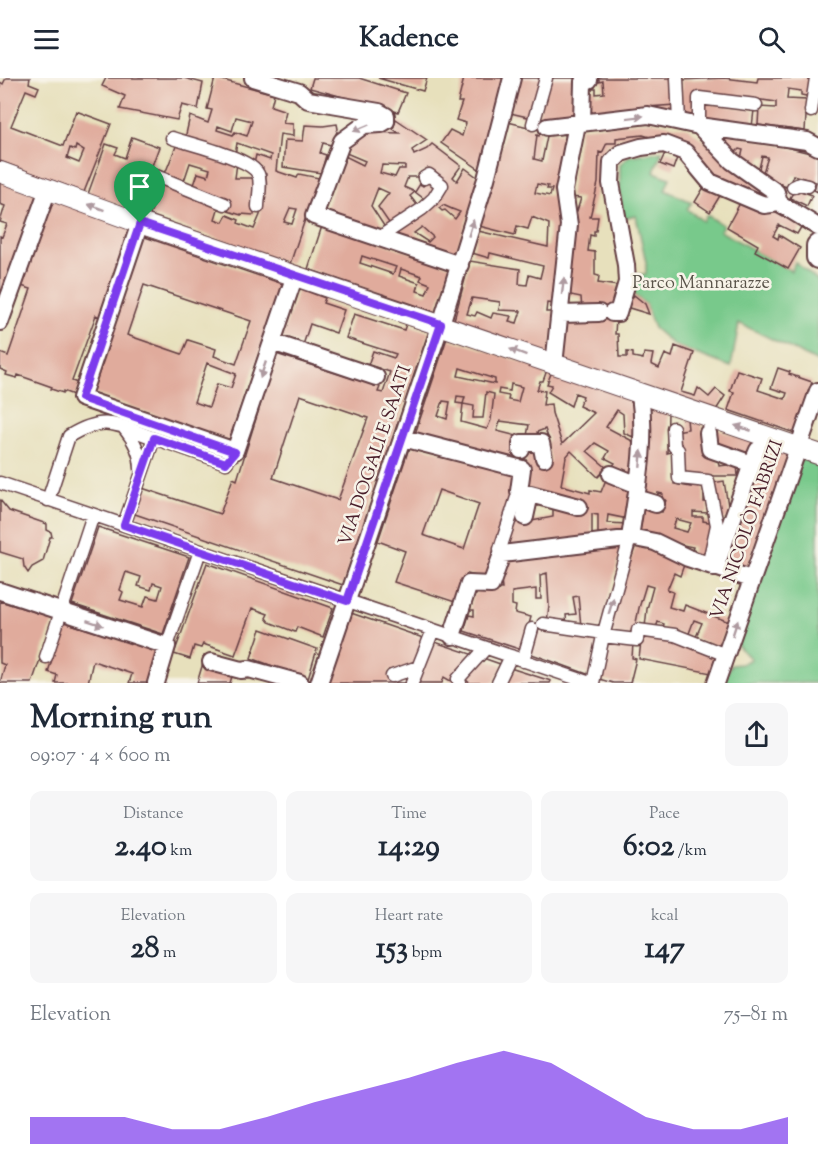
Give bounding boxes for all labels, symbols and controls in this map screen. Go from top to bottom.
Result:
text: Kadence [359,20,459,59]
icon: menu [30,23,63,56]
icon: search [755,23,788,56]
one-way arrow [626,112,645,121]
one-way arrow [352,123,370,133]
pin [114,161,165,223]
icon: arrive [123,170,156,203]
one-way arrow [87,201,105,211]
one-way arrow [467,219,476,237]
park label: Parco Mannarazze [632,271,770,297]
one-way arrow [558,277,568,296]
one-way arrow [509,347,527,357]
one-way arrow [258,361,267,379]
street label: VIA DOGALI E SAATI [333,362,419,550]
one-way arrow [734,423,752,433]
street label: VIA NICOLÒ FABRIZI [704,436,791,623]
one-way arrow [636,450,646,469]
one-way arrow [607,597,616,615]
one-way arrow [86,619,104,628]
one-way arrow [730,619,740,637]
text: Morning run [30,695,212,743]
button: share [725,703,788,766]
text: 09:07 · 4 × 600 m [30,742,171,771]
text: Distance [123,803,184,826]
text: Time [391,803,427,826]
text: Pace [649,803,680,826]
text: 2.40 [114,826,167,869]
text: 14:29 [378,826,440,869]
text: 6:02 [623,826,674,869]
text: km [167,840,192,863]
text: /km [674,840,707,863]
text: Elevation [121,905,186,928]
text: Heart rate [375,905,443,928]
text: kcal [651,905,678,928]
text: 28 [130,928,160,971]
text: 153 [376,928,408,971]
text: 147 [644,928,685,971]
text: m [160,942,176,965]
text: bpm [408,942,442,965]
text: Elevation [30,1001,111,1030]
text: 75–81 m [724,1001,788,1030]

